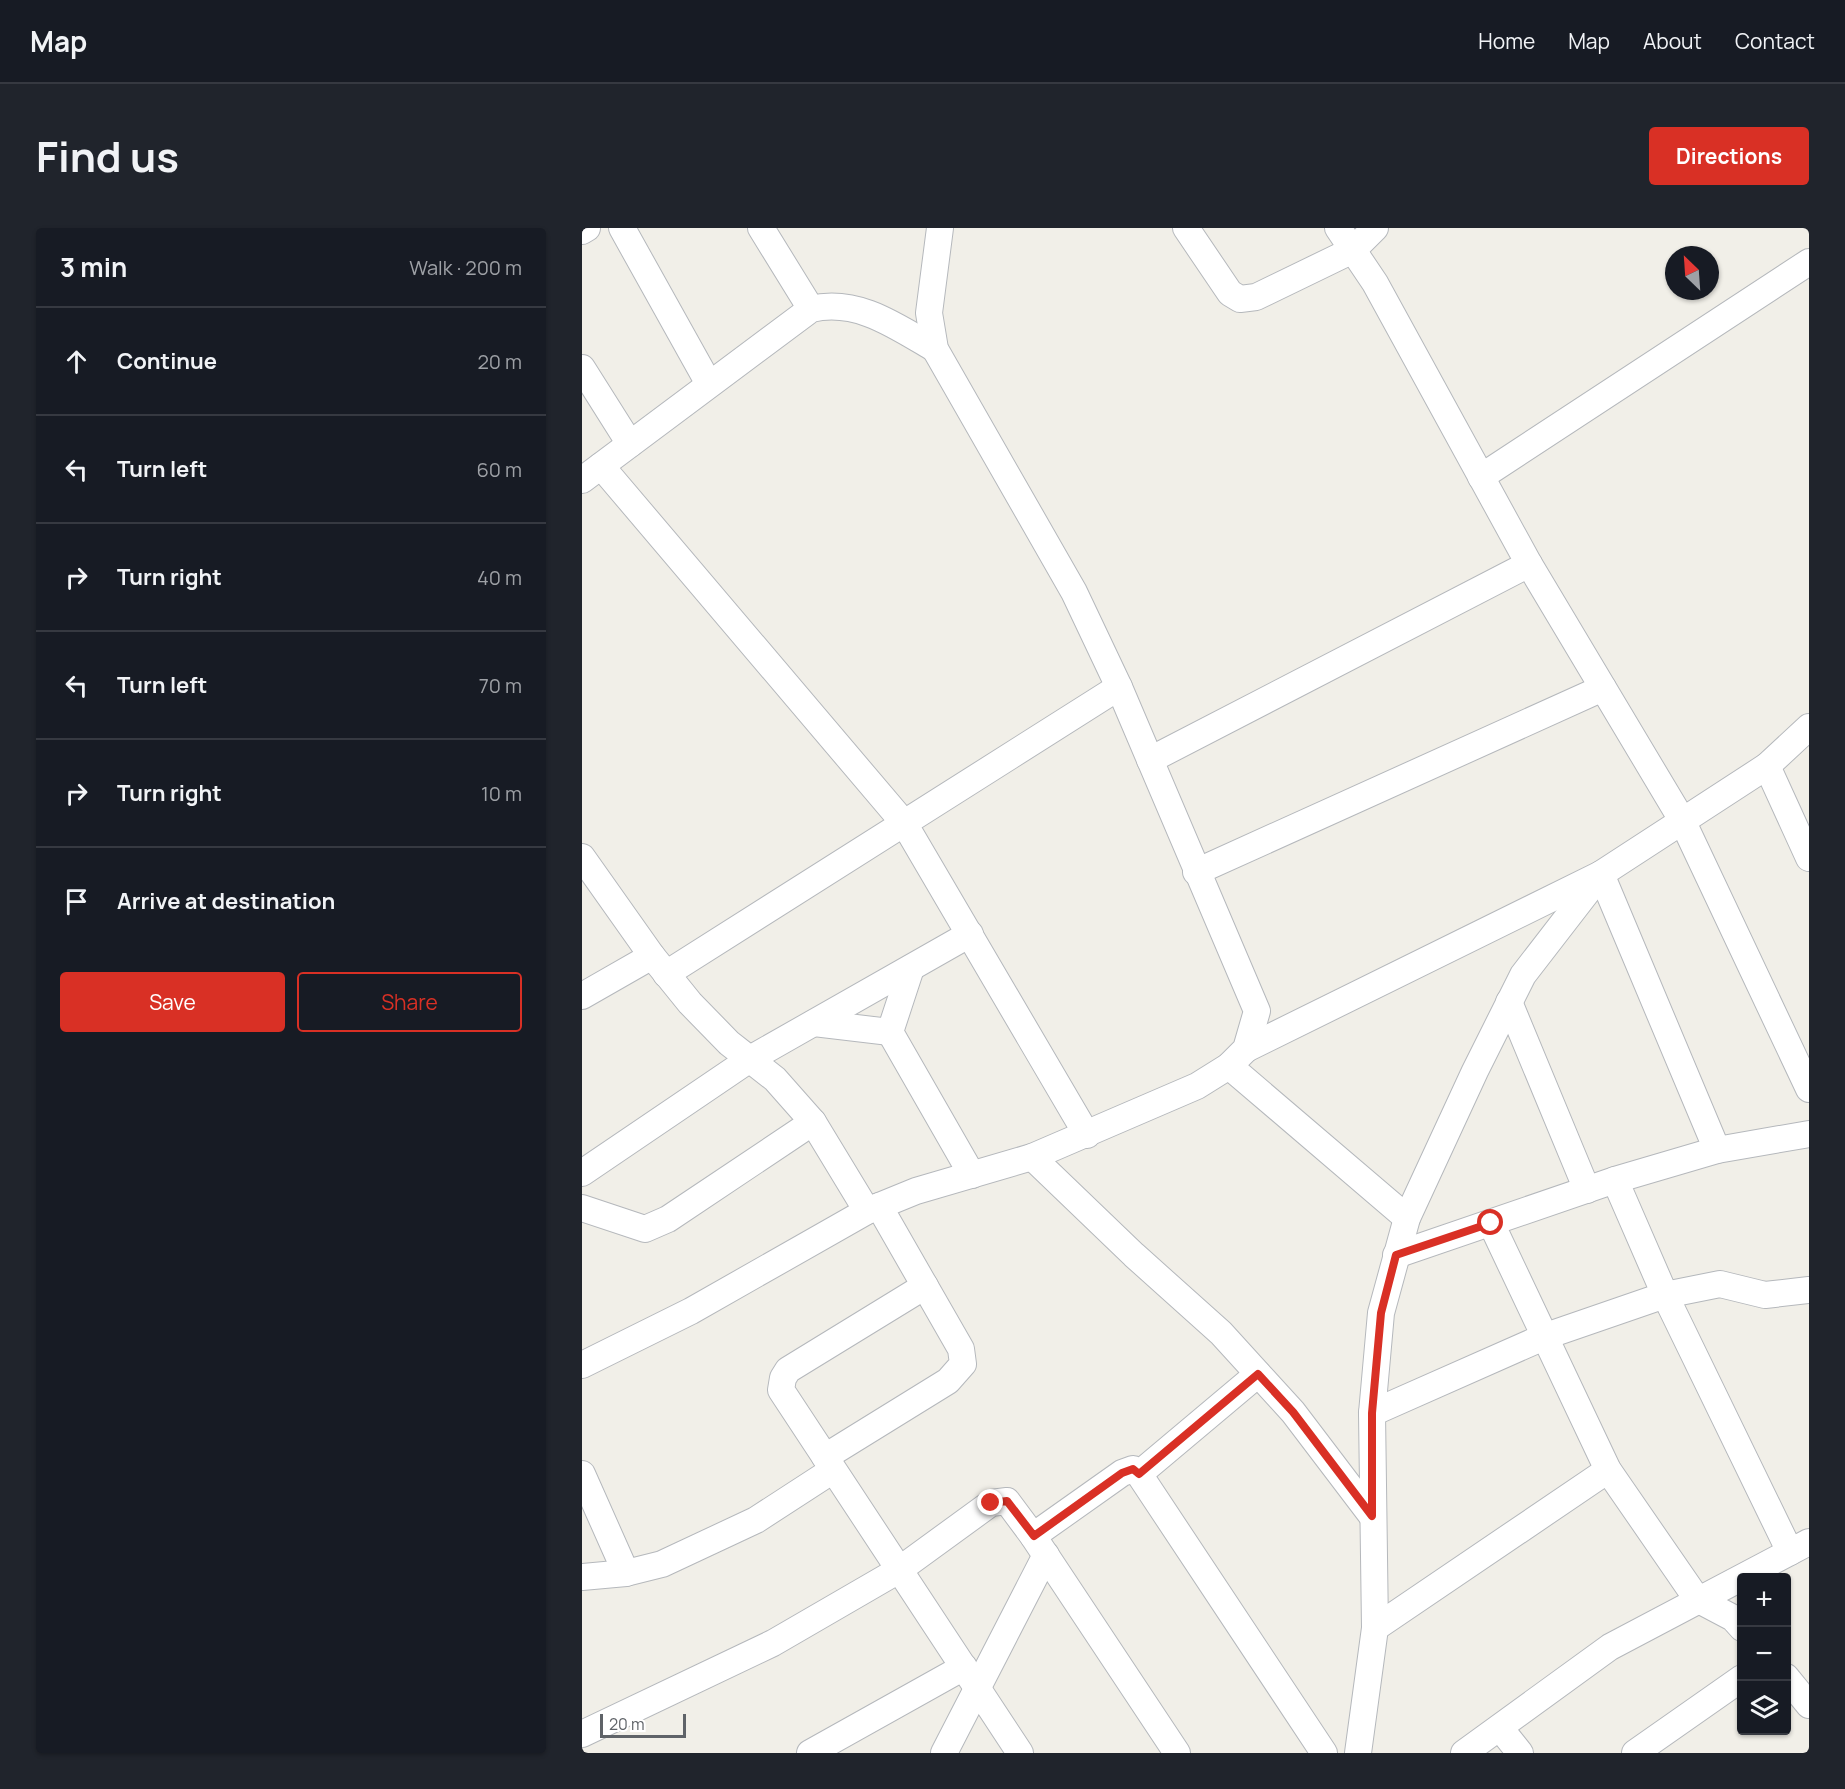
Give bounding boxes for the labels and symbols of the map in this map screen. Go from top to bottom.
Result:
north arrow [1665,246,1719,300]
route start [1477,1209,1503,1235]
route end [977,1489,1003,1515]
scale bar [600,1711,686,1738]

